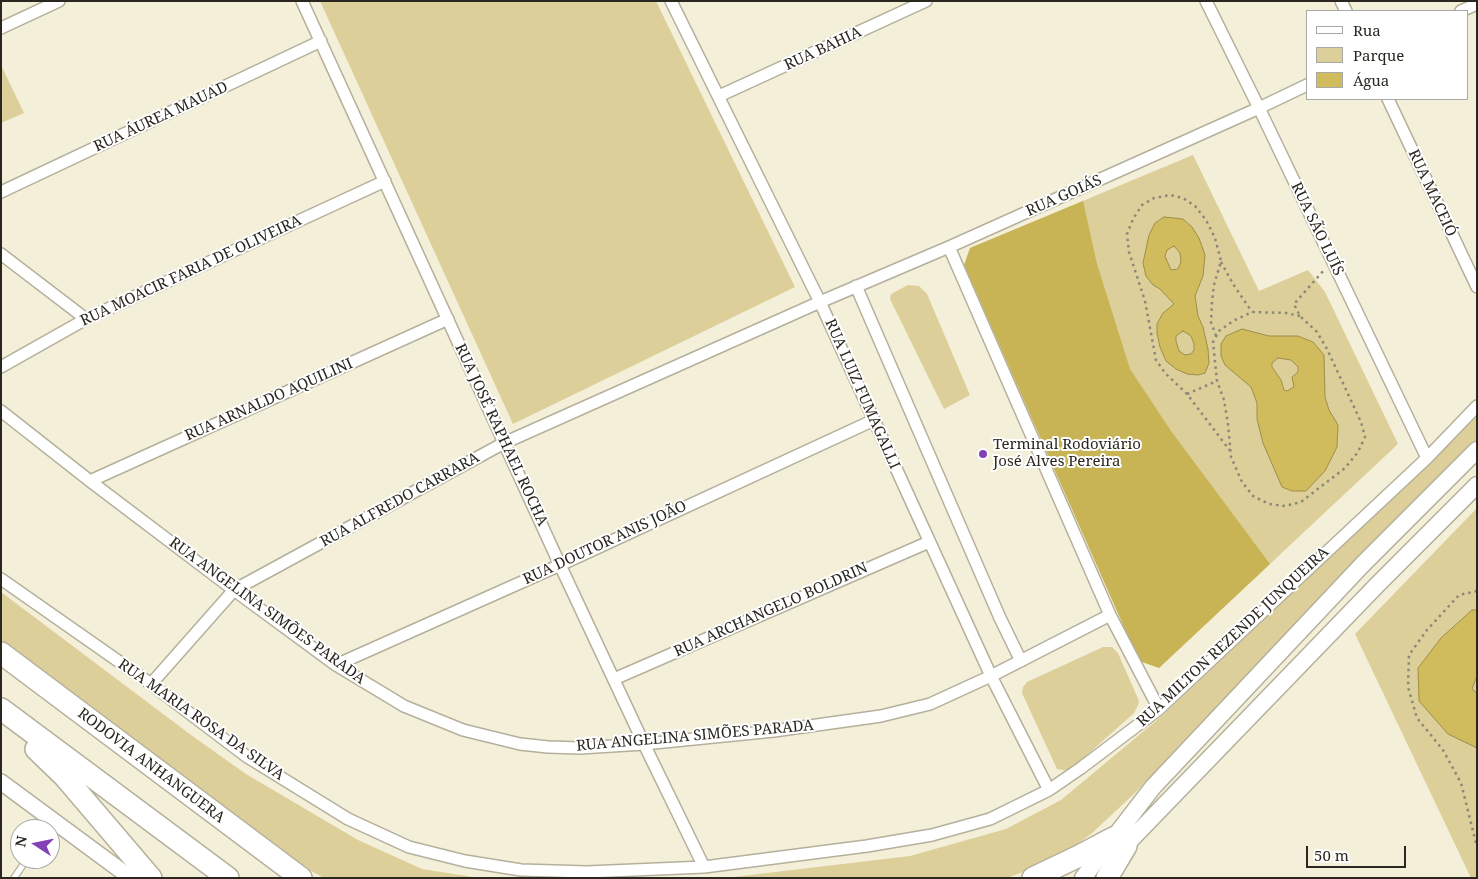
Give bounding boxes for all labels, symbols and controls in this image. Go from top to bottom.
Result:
legend [1306,10,1468,100]
text: Rua [1353,20,1381,40]
street label: RUA BAHIA [782,23,864,75]
text: Parque [1353,45,1404,65]
text: Água [1353,70,1389,90]
street label: RUA ÁUREA MAUAD [91,78,231,156]
street label: RUA MACEIÓ [1404,147,1460,239]
street label: RUA GOIÁS [1023,171,1105,221]
street label: RUA SÃO LUÍS [1287,179,1347,279]
street label: RUA MOACIR FARIA DE OLIVEIRA [78,212,304,330]
street label: RUA LUIZ FUMAGALLI [821,316,903,472]
street label: RUA JOSÉ RAPHAEL ROCHA [451,341,551,529]
street label: RUA ARNALDO AQUILINI [182,355,356,445]
place label: Terminal Rodoviário José Alves Pereira [993,436,1141,471]
marker: Terminal Rodoviário José Alves Pereira [977,448,989,460]
street label: RUA ALFREDO CARRARA [317,449,483,551]
street label: RUA DOUTOR ANIS JOÃO [520,497,690,589]
street label: RUA ANGELINA SIMÕES PARADA [165,534,369,688]
street label: RUA MILTON REZENDE JUNQUEIRA [1133,543,1333,731]
street label: RUA ARCHANGELO BOLDRIN [671,559,871,661]
street label: RUA MARIA ROSA DA SILVA [114,656,288,784]
street label: RODOVIA ANHANGUERA [74,705,228,827]
street label: RUA ANGELINA SIMÕES PARADA [576,717,814,755]
north arrow [10,819,60,869]
text: N [10,834,31,848]
scale bar [1308,836,1408,868]
text: 50 m [1314,845,1349,865]

